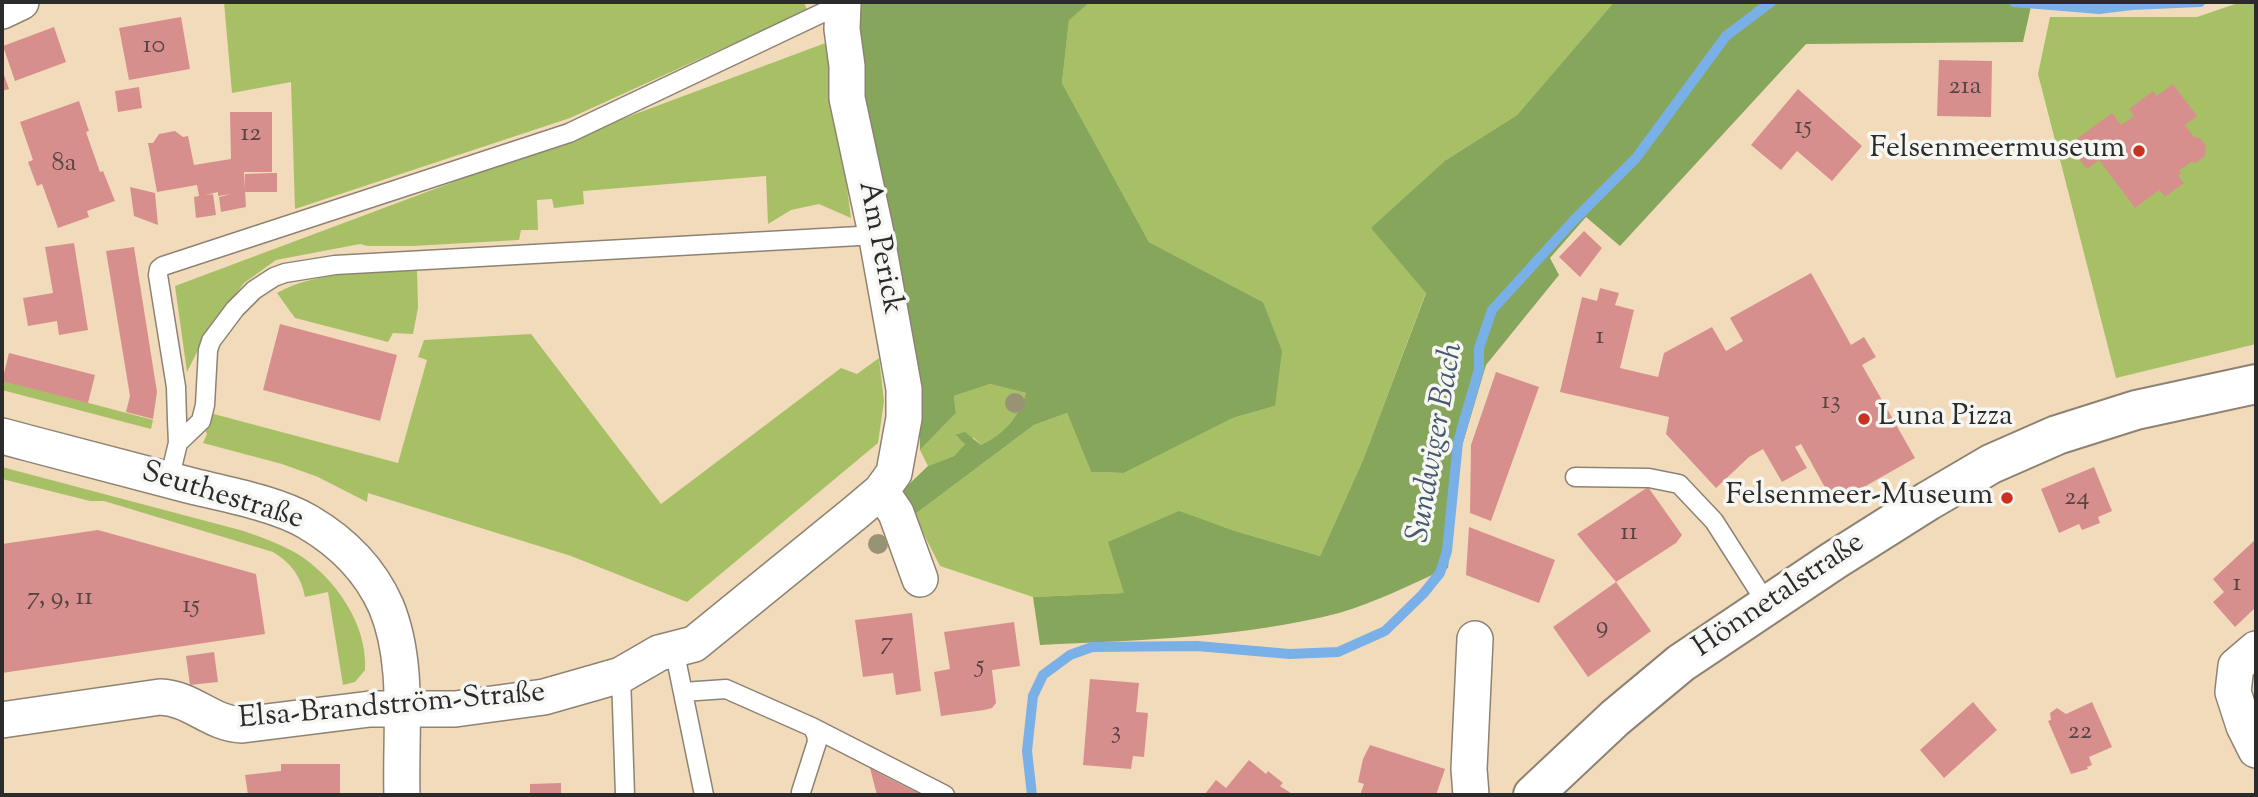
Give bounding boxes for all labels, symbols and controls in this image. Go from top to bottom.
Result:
house number: 10 [143,32,165,64]
house number: 21a [1949,73,1981,105]
house number: 15 [1794,113,1812,145]
house number: 12 [240,120,262,152]
place label: Felsenmeermuseum [1870,133,2125,169]
marker: Felsenmeermuseum [2131,143,2147,159]
house number: 8a [52,150,76,182]
street label: Am Perick [847,179,909,317]
house number: 1 [1596,323,1604,355]
water label: Sundwiger Bach [1402,340,1474,546]
house number: 13 [1821,388,1841,420]
place label: Luna Pizza [1878,401,2013,437]
marker: Luna Pizza [1856,411,1872,427]
street label: Seuthestraße [137,456,307,540]
place label: Felsenmeer-Museum [1725,480,1993,516]
house number: 24 [2064,484,2090,516]
marker: Felsenmeer-Museum [1999,490,2015,506]
house number: 11 [1620,519,1638,551]
street label: Hönnetalstraße [1688,527,1872,667]
house number: 1 [2233,570,2241,602]
house number: 7, 9, 11 [27,584,93,616]
house number: 15 [182,592,200,624]
house number: 9 [1596,613,1608,645]
house number: 7 [880,629,894,661]
house number: 5 [976,652,984,684]
street label: Elsa-Brandström-Straße [237,677,547,739]
house number: 3 [1111,718,1121,750]
house number: 22 [2068,718,2092,750]

